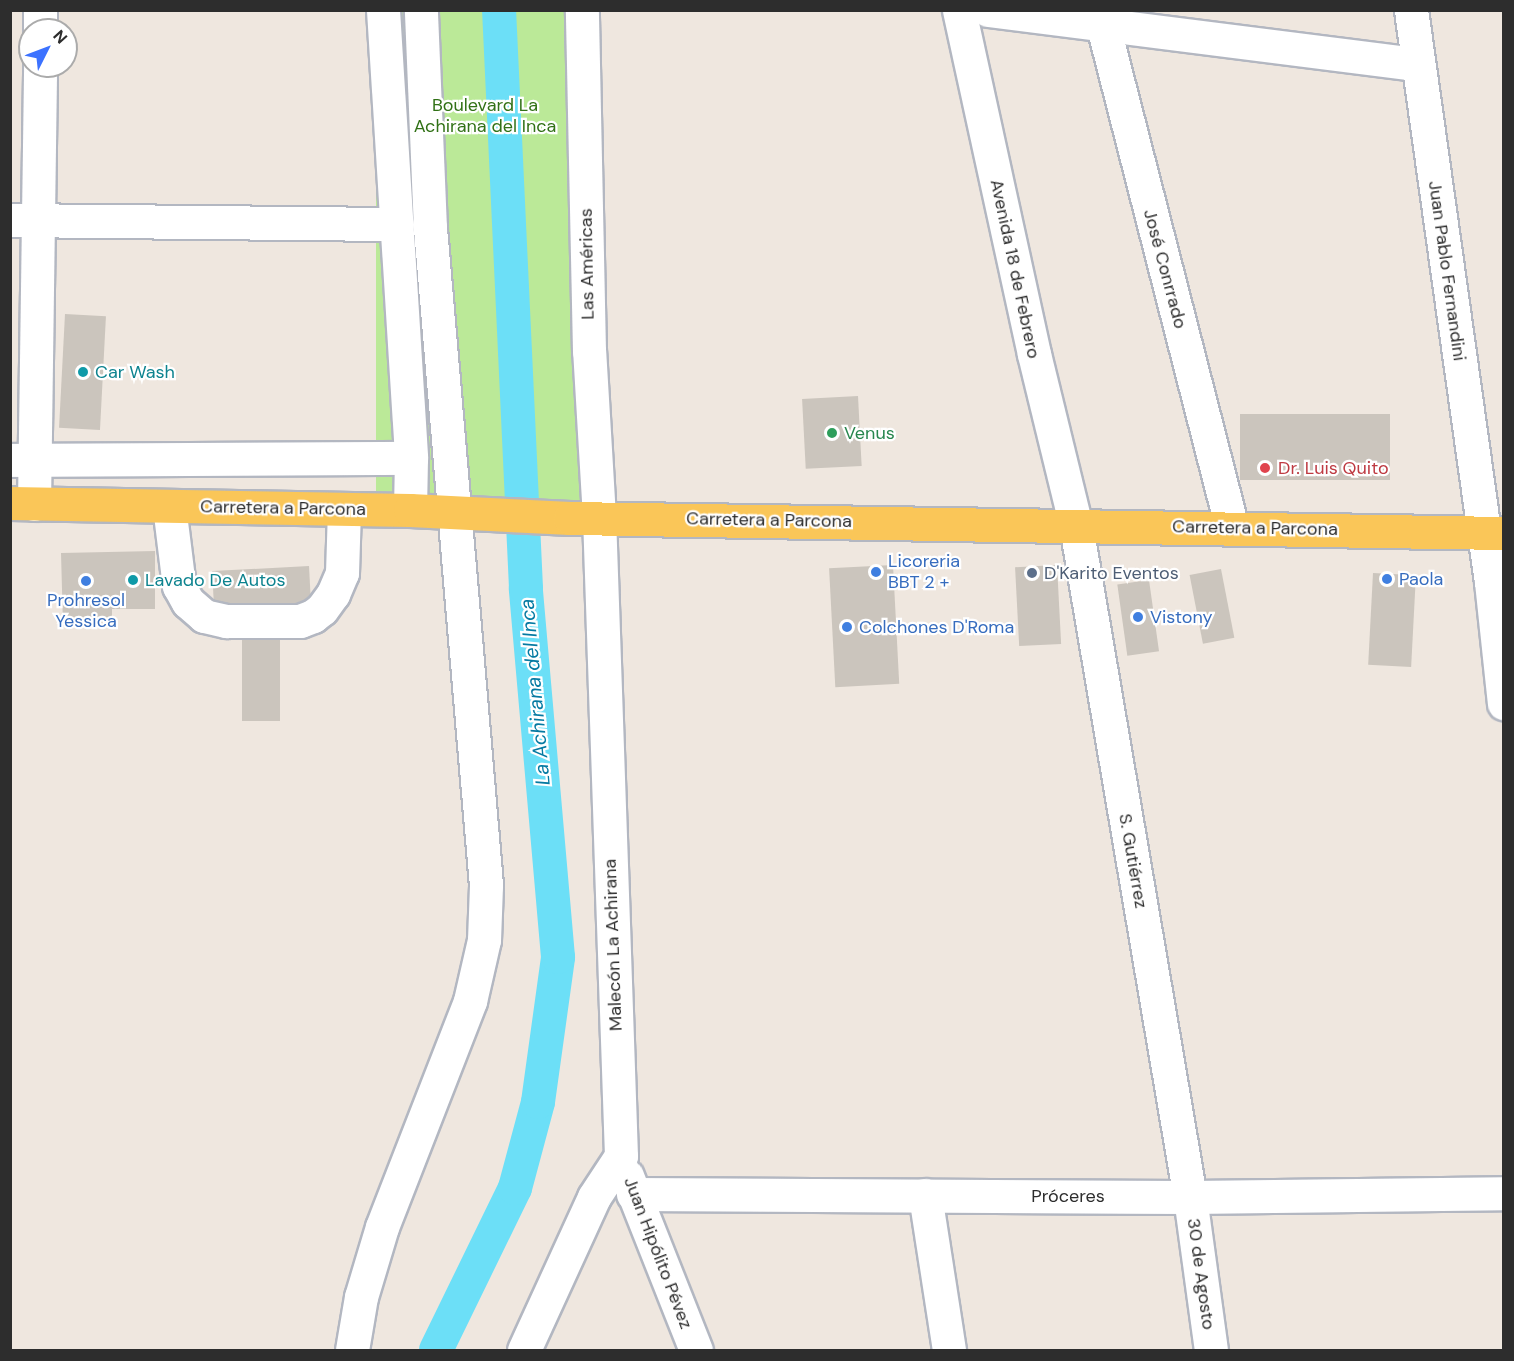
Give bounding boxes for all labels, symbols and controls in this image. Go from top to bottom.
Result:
north arrow [18,18,78,78]
text: N [49,26,72,48]
park label: Boulevard La Achirana del Inca [414,95,556,138]
street label: Avenida 18 de Febrero [985,177,1045,361]
street label: Juan Pablo Fernandini [1424,180,1470,362]
street label: José Conrrado [1139,207,1191,331]
street label: Las Américas [575,208,599,320]
place label: Car Wash [95,361,175,383]
marker: Car Wash [76,365,90,379]
place label: Venus [844,422,895,444]
marker: Venus [825,426,839,440]
place label: Dr. Luis Quito [1278,457,1389,479]
marker: Dr. Luis Quito [1256,459,1274,477]
street label: Carretera a Parcona [200,496,366,520]
street label: Carretera a Parcona [686,508,852,532]
street label: Carretera a Parcona [1172,516,1338,540]
place label: Licoreria BBT 2 + [888,551,960,594]
place label: D'Karito Eventos [1044,562,1179,584]
marker: Licoreria BBT 2 + [869,565,883,579]
marker: D'Karito Eventos [1025,566,1039,580]
place label: Paola [1399,568,1443,590]
place label: Lavado De Autos [145,569,285,591]
marker: Paola [1380,572,1394,586]
marker: Lavado De Autos [126,573,140,587]
marker: Prohresol Yessica [79,574,93,588]
place label: Prohresol Yessica [47,590,125,632]
water label: La Achirana del Inca [515,598,555,786]
place label: Vistony [1150,606,1213,628]
marker: Vistony [1131,610,1145,624]
place label: Colchones D'Roma [859,616,1014,638]
marker: Colchones D'Roma [840,620,854,634]
street label: S. Gutiérrez [1114,812,1152,910]
street label: Malecón La Achirana [599,859,627,1031]
street label: Juan Hipólito Pévez [619,1174,697,1332]
street label: Próceres [1031,1185,1105,1207]
street label: 30 de Agosto [1182,1217,1220,1331]

